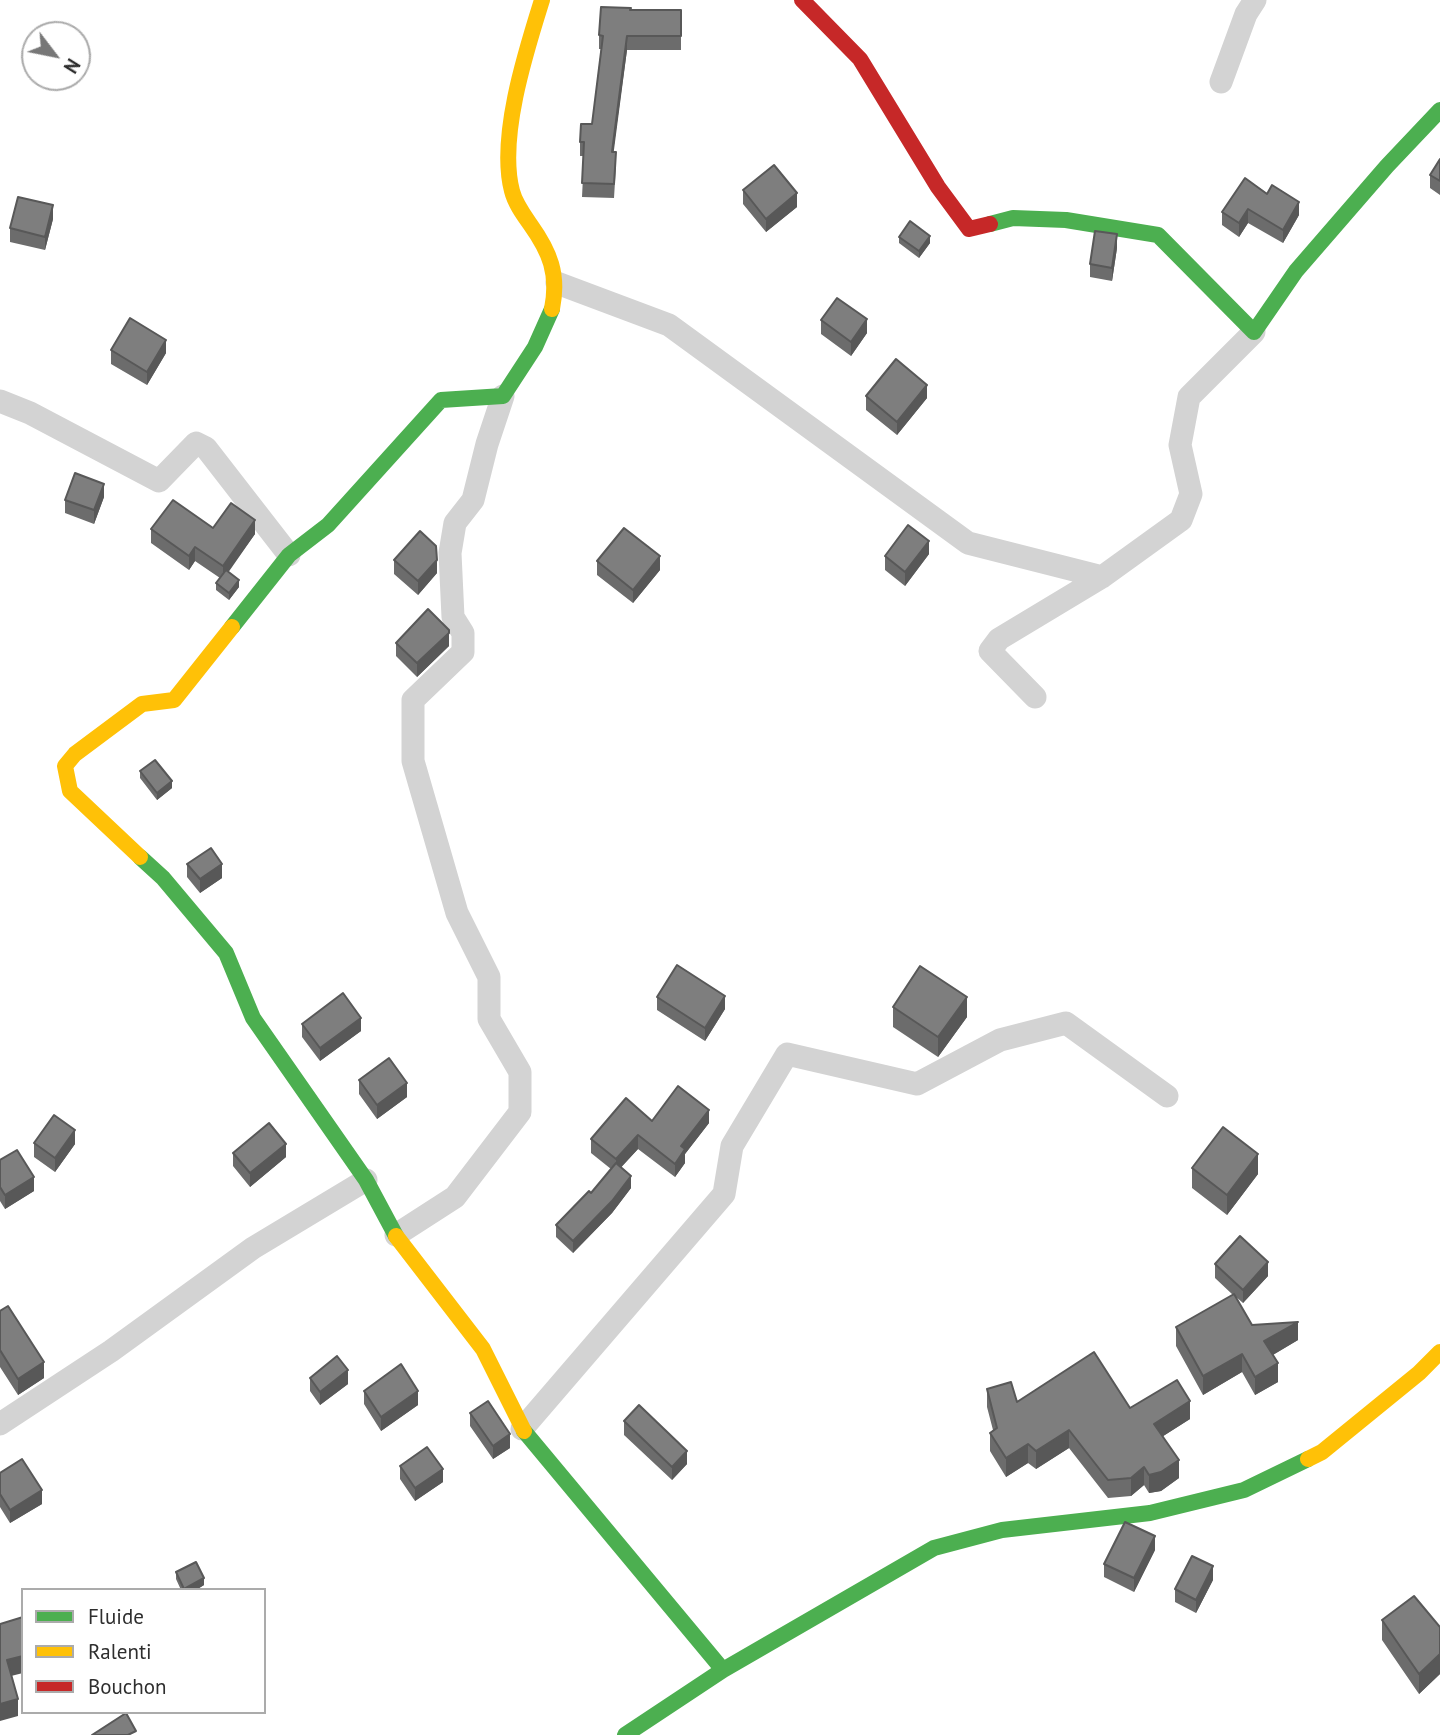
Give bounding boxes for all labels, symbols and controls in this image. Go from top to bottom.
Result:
north arrow [21,21,91,91]
text: N [59,54,86,78]
legend [21,1588,266,1714]
text: Fluide [88,1603,144,1630]
text: Ralenti [88,1638,152,1665]
text: Bouchon [88,1673,167,1700]

